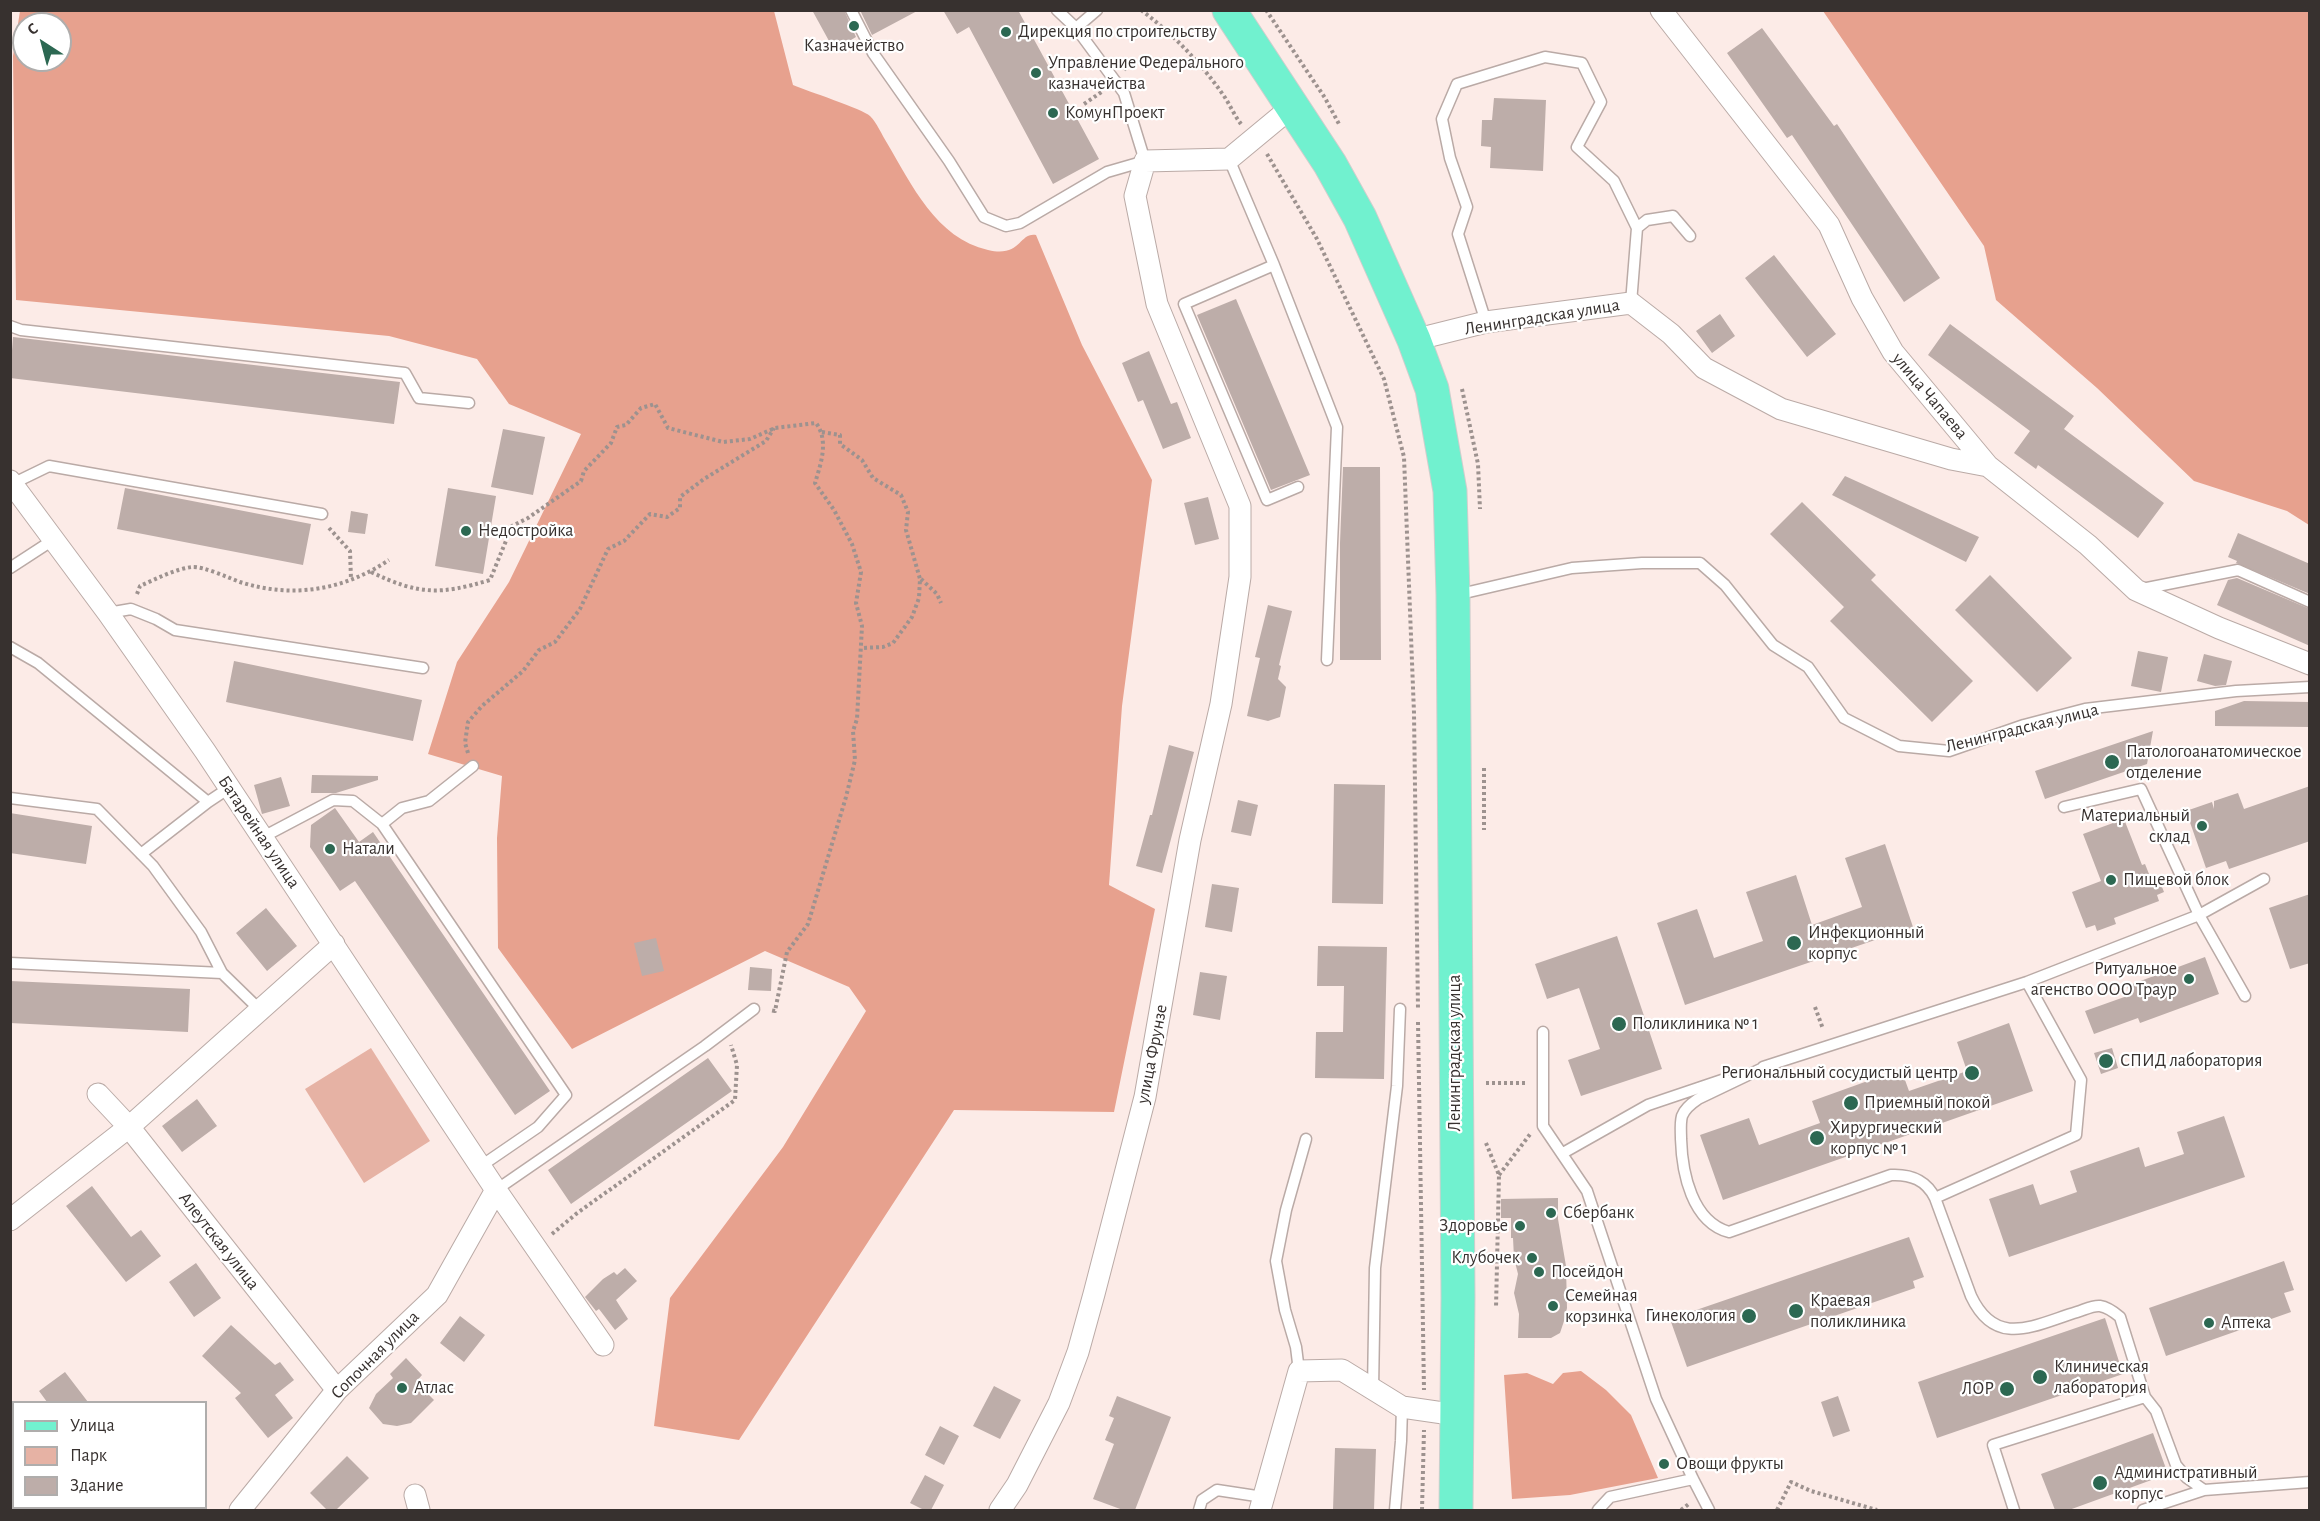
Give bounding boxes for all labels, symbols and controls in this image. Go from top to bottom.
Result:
north arrow [12,12,72,72]
marker: Казначейство [847,19,861,33]
text: С [24,20,41,38]
place label: Дирекция по строительству [1018,21,1217,43]
marker: Дирекция по строительству [999,25,1013,39]
place label: Казначейство [804,35,904,57]
place label: Управление Федерального казначейства [1048,52,1244,94]
marker: Управление Федерального казначейства [1029,66,1043,80]
place label: КомунПроект [1065,102,1165,124]
marker: КомунПроект [1046,106,1060,120]
street label: Ленинградская улица [1463,294,1621,340]
street label: улица Чапаева [1887,348,1973,444]
place label: Недостройка [478,520,573,542]
marker: Недостройка [459,524,473,538]
street label: Ленинградская улица [1943,699,2101,757]
place label: Патологоанатомическое отделение [2126,741,2301,783]
marker: Патологоанатомическое отделение [2103,753,2121,771]
street label: Батарейная улица [213,771,305,893]
place label: Материальный склад [2081,805,2190,848]
marker: Материальный склад [2195,819,2209,833]
place label: Натали [342,838,395,860]
marker: Натали [323,842,337,856]
place label: Пищевой блок [2123,869,2229,891]
marker: Пищевой блок [2104,873,2118,887]
place label: Инфекционный корпус [1808,922,1925,964]
marker: Инфекционный корпус [1785,934,1803,952]
place label: Ритуальное агенство ООО Траур [2031,958,2177,1000]
marker: Ритуальное агенство ООО Траур [2182,972,2196,986]
street label: Ленинградская улица [1444,975,1466,1131]
street label: улица Фрунзе [1132,1002,1172,1106]
place label: Поликлиника № 1 [1632,1013,1758,1035]
marker: Поликлиника № 1 [1610,1015,1628,1033]
place label: СПИД лаборатория [2120,1050,2262,1072]
marker: СПИД лаборатория [2097,1052,2115,1070]
place label: Региональный сосудистый центр [1721,1062,1958,1084]
marker: Региональный сосудистый центр [1963,1064,1981,1082]
place label: Приемный покой [1864,1092,1990,1114]
marker: Приемный покой [1842,1094,1860,1112]
place label: Хирургический корпус № 1 [1830,1117,1942,1160]
marker: Хирургический корпус № 1 [1808,1129,1826,1147]
street label: Алеутская улица [174,1188,264,1294]
place label: Сбербанк [1563,1202,1634,1224]
marker: Сбербанк [1544,1206,1558,1220]
place label: Здоровье [1439,1215,1508,1237]
marker: Здоровье [1513,1219,1527,1233]
place label: Клубочек [1451,1247,1520,1269]
marker: Клубочек [1525,1251,1539,1265]
place label: Посейдон [1551,1261,1624,1283]
marker: Посейдон [1532,1265,1546,1279]
place label: Семейная корзинка [1565,1285,1638,1328]
place label: Краевая поликлиника [1810,1290,1906,1332]
marker: Семейная корзинка [1546,1299,1560,1313]
marker: Краевая поликлиника [1787,1302,1805,1320]
place label: Гинекология [1645,1305,1736,1327]
street label: Сопочная улица [326,1306,424,1404]
marker: Гинекология [1740,1307,1758,1325]
place label: Аптека [2221,1312,2271,1334]
marker: Аптека [2202,1316,2216,1330]
place label: Клиническая лаборатория [2054,1356,2149,1398]
marker: Клиническая лаборатория [2031,1368,2049,1386]
place label: Атлас [414,1377,454,1399]
place label: ЛОР [1962,1378,1994,1400]
marker: ЛОР [1998,1380,2016,1398]
marker: Атлас [395,1381,409,1395]
legend [12,1401,207,1509]
text: Улица [70,1417,115,1435]
text: Парк [70,1447,107,1465]
place label: Овощи фрукты [1676,1453,1784,1475]
marker: Овощи фрукты [1657,1457,1671,1471]
place label: Административный корпус [2114,1462,2258,1504]
marker: Административный корпус [2091,1474,2109,1492]
text: Здание [70,1477,124,1495]

